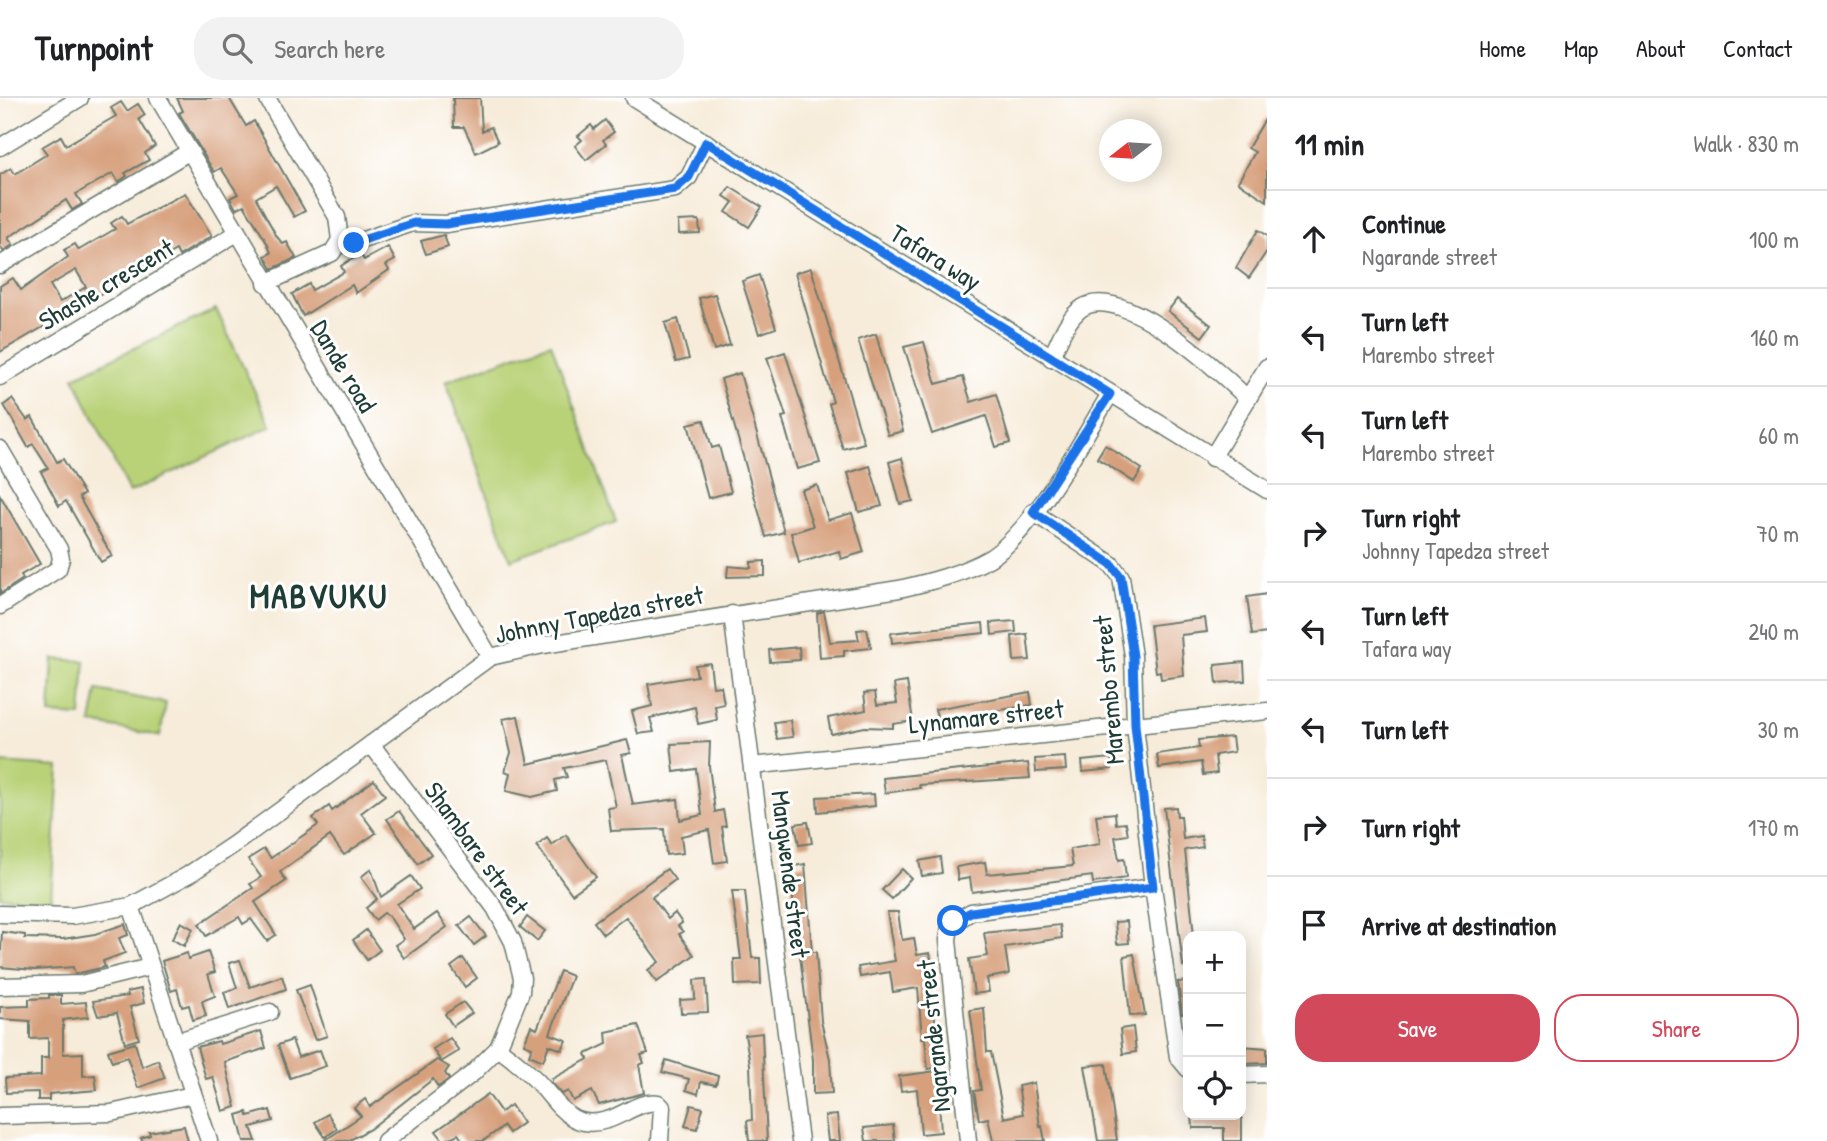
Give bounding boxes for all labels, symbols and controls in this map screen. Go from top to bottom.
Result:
search box [194,17,684,80]
text: Turnpoint [35,26,152,70]
icon: search [218,29,256,67]
text: Search here [274,31,385,66]
text: Home [1479,32,1526,64]
text: Map [1564,32,1598,64]
text: About [1636,32,1685,64]
text: Contact [1723,32,1792,64]
north arrow [1099,119,1162,182]
text: 11 min [1295,124,1364,164]
text: Walk · 830 m [1693,128,1799,159]
text: Continue [1362,206,1446,241]
street label: Tafara way [884,215,988,299]
icon: ahead [1295,220,1333,258]
text: 100 m [1749,224,1799,255]
route end [338,227,369,258]
street label: Shashe crescent [32,229,181,338]
text: Ngarande street [1362,241,1497,272]
text: Turn left [1362,304,1448,339]
street label: Dande road [303,313,385,419]
icon: left [1295,318,1333,356]
text: 160 m [1750,322,1799,353]
text: Marembo street [1362,339,1494,370]
text: Turn left [1362,402,1448,437]
icon: left [1295,416,1333,454]
text: 60 m [1759,420,1799,451]
text: Marembo street [1362,437,1494,468]
text: Turn right [1362,500,1460,535]
icon: right [1295,514,1333,552]
text: 70 m [1756,518,1799,549]
text: Johnny Tapedza street [1362,535,1549,566]
district label: MABVUKU [250,574,388,618]
street label: Johnny Tapedza street [492,576,707,651]
text: Turn left [1362,598,1448,633]
icon: left [1295,612,1333,650]
street label: Marembo street [1084,613,1132,766]
text: 240 m [1748,616,1799,647]
text: Tafara way [1362,633,1452,664]
street label: Lynamare street [907,690,1066,742]
icon: left [1295,710,1333,748]
text: Turn left [1362,712,1448,747]
text: 30 m [1757,714,1799,745]
street label: Shambare street [417,774,538,922]
street label: Mangwende street [763,788,819,961]
icon: right [1295,808,1333,846]
text: Turn right [1362,810,1460,845]
text: 170 m [1748,812,1799,843]
route start [937,905,968,936]
icon: arrive [1295,906,1333,944]
text: Arrive at destination [1362,908,1557,943]
map controls [1183,931,1246,1120]
button: + [1183,931,1246,994]
street label: Ngarande street [908,957,958,1114]
button: − [1183,994,1246,1057]
button: Save [1295,994,1540,1062]
button: Share [1554,994,1799,1062]
button: locate [1183,1057,1246,1120]

